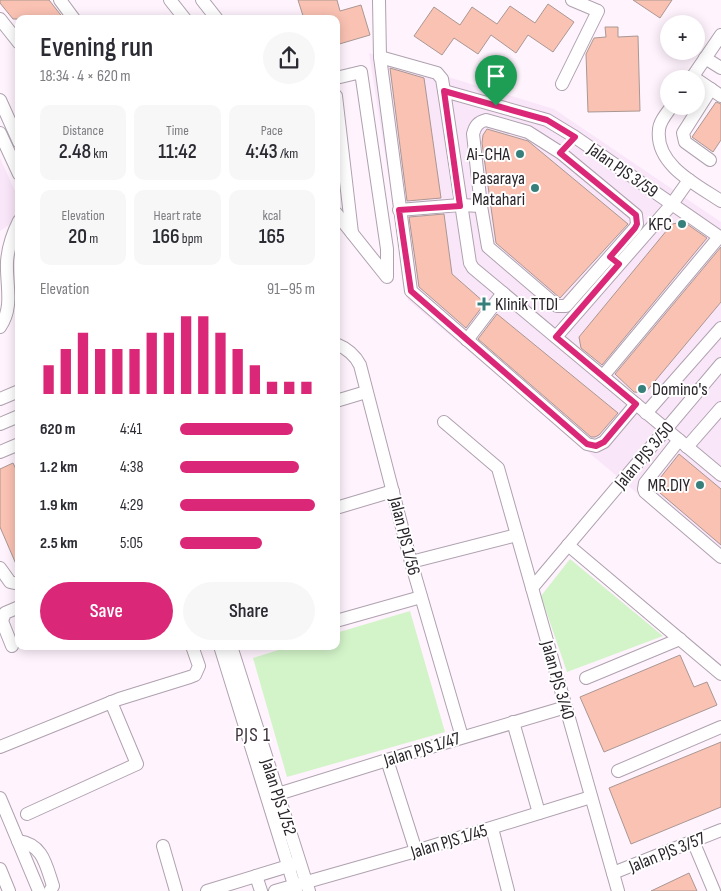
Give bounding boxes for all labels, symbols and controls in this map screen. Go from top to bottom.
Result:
map controls [660,15,705,115]
button: + [660,15,705,60]
text: Evening run [40,31,153,64]
button: share [263,32,315,84]
pin [475,55,517,106]
icon: arrive [482,62,510,90]
text: 18:34 · 4 × 620 m [40,67,131,86]
button: − [660,70,705,115]
text: Distance [63,122,104,139]
text: Time [166,122,189,139]
text: Pace [261,122,283,139]
street label: Jalan PJS 3/59 [583,138,662,202]
text: 2.48 [59,139,91,164]
text: 11:42 [158,139,197,164]
text: 4:43 [245,139,278,164]
place label: Ai-CHA [466,144,510,165]
text: km [91,145,108,162]
text: /km [278,145,298,162]
marker: Ai-CHA [514,148,526,160]
place label: Pasaraya Matahari [472,168,525,210]
marker: Pasaraya Matahari [529,182,541,194]
text: Elevation [62,207,105,224]
text: Heart rate [154,207,201,224]
text: kcal [263,207,281,224]
place label: KFC [648,214,672,235]
marker: KFC [676,218,688,230]
text: 20 [68,224,87,249]
text: 166 [153,224,180,249]
text: 165 [259,224,285,249]
text: m [87,230,98,247]
text: bpm [180,230,202,247]
text: Elevation [40,280,89,299]
text: 91–95 m [267,280,315,299]
place label: Klinik TTDI [495,294,558,315]
marker: Klinik TTDI [477,297,491,311]
place label: Domino's [652,379,708,400]
marker: Domino's [636,383,648,395]
street label: Jalan PJS 3/50 [610,418,678,494]
text: 620 m [40,420,75,439]
text: 4:41 [120,420,142,439]
text: 1.2 km [40,458,78,477]
text: 4:38 [120,458,143,477]
place label: MR.DIY [648,475,690,496]
marker: MR.DIY [694,479,706,491]
street label: Jalan PJS 1/56 [384,494,424,578]
text: 1.9 km [40,496,78,515]
text: 4:29 [120,496,143,515]
text: 2.5 km [40,534,78,553]
text: 5:05 [120,534,143,553]
button: Save [40,582,173,640]
button: Share [183,582,315,640]
street label: Jalan PJS 3/40 [536,638,579,722]
district label: PJS 1 [235,723,271,747]
street label: Jalan PJS 1/47 [380,728,464,771]
street label: Jalan PJS 1/52 [256,755,301,838]
street label: Jalan PJS 1/45 [407,820,490,863]
street label: Jalan PJS 3/57 [625,827,709,878]

